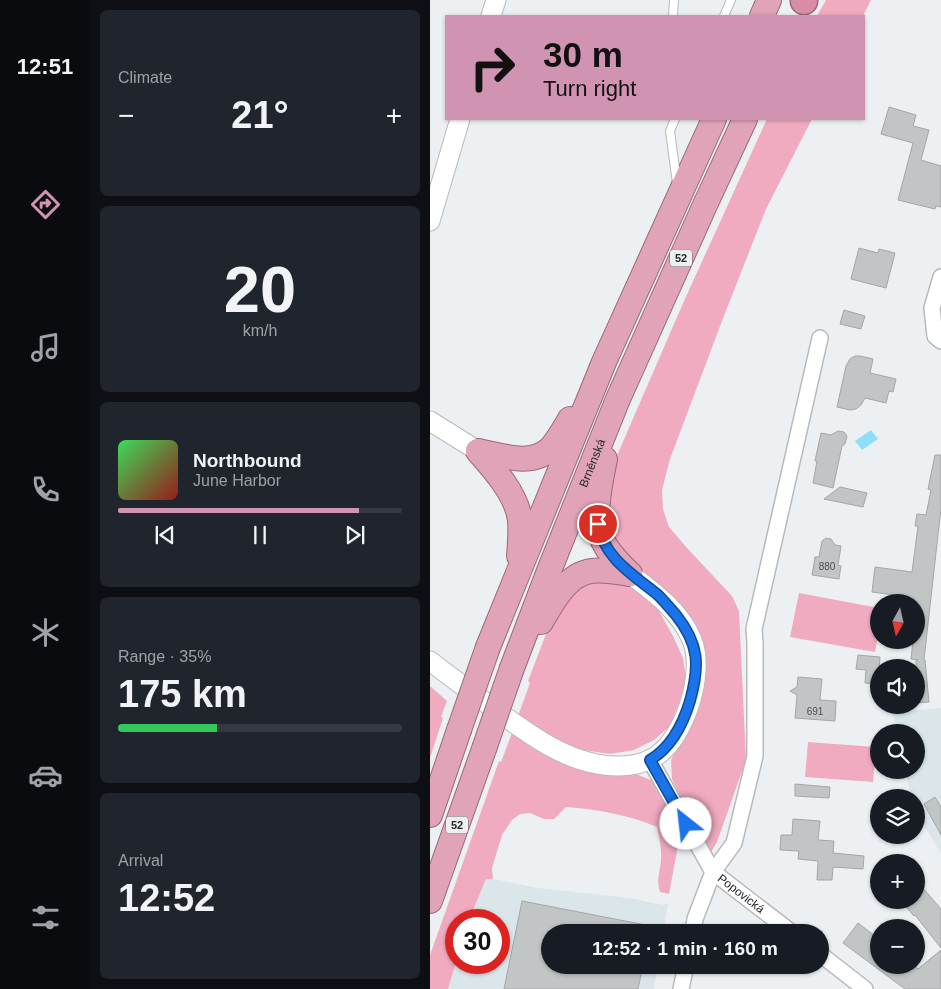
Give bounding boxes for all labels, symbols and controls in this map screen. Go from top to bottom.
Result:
icon: right [460,35,525,100]
text: 30 m [543,35,623,74]
text: 12:51 [17,54,73,79]
text: Climate [118,69,172,86]
text: Turn right [543,76,636,101]
text: 21° [231,94,289,136]
text: − [118,100,134,131]
text: + [386,100,402,131]
icon: directions [28,187,63,222]
road number: 52 [670,250,692,266]
text: 20 [224,253,296,326]
text: km/h [243,322,277,339]
icon: music [28,330,63,365]
street label: Brněnská [576,437,608,489]
text: Northbound [193,450,302,471]
icon: phone [28,472,63,507]
text: June Harbor [193,472,281,489]
pin [577,503,619,545]
icon: arrive [584,510,612,538]
icon: previous [151,521,179,549]
icon: pause [246,521,274,549]
icon: next [341,521,369,549]
house number: 880 [819,561,836,572]
north arrow [870,594,925,649]
map controls [870,594,925,974]
icon: climate [28,615,63,650]
text: Range · 35% [118,648,211,665]
button: sound [870,659,925,714]
text: 175 km [118,673,247,715]
house number: 691 [807,706,824,717]
button: search [870,724,925,779]
icon: car [28,758,63,793]
button: layers [870,789,925,844]
position arrow [659,797,711,849]
road number: 52 [446,816,468,834]
text: Arrival [118,852,163,869]
button: + [870,854,925,909]
street label: Popovická [715,871,768,916]
text: 12:52 [118,877,215,919]
icon: filters [28,900,63,935]
speed limit sign: 30 [445,909,510,974]
button: − [870,919,925,974]
text: 12:52 · 1 min · 160 m [592,938,778,959]

